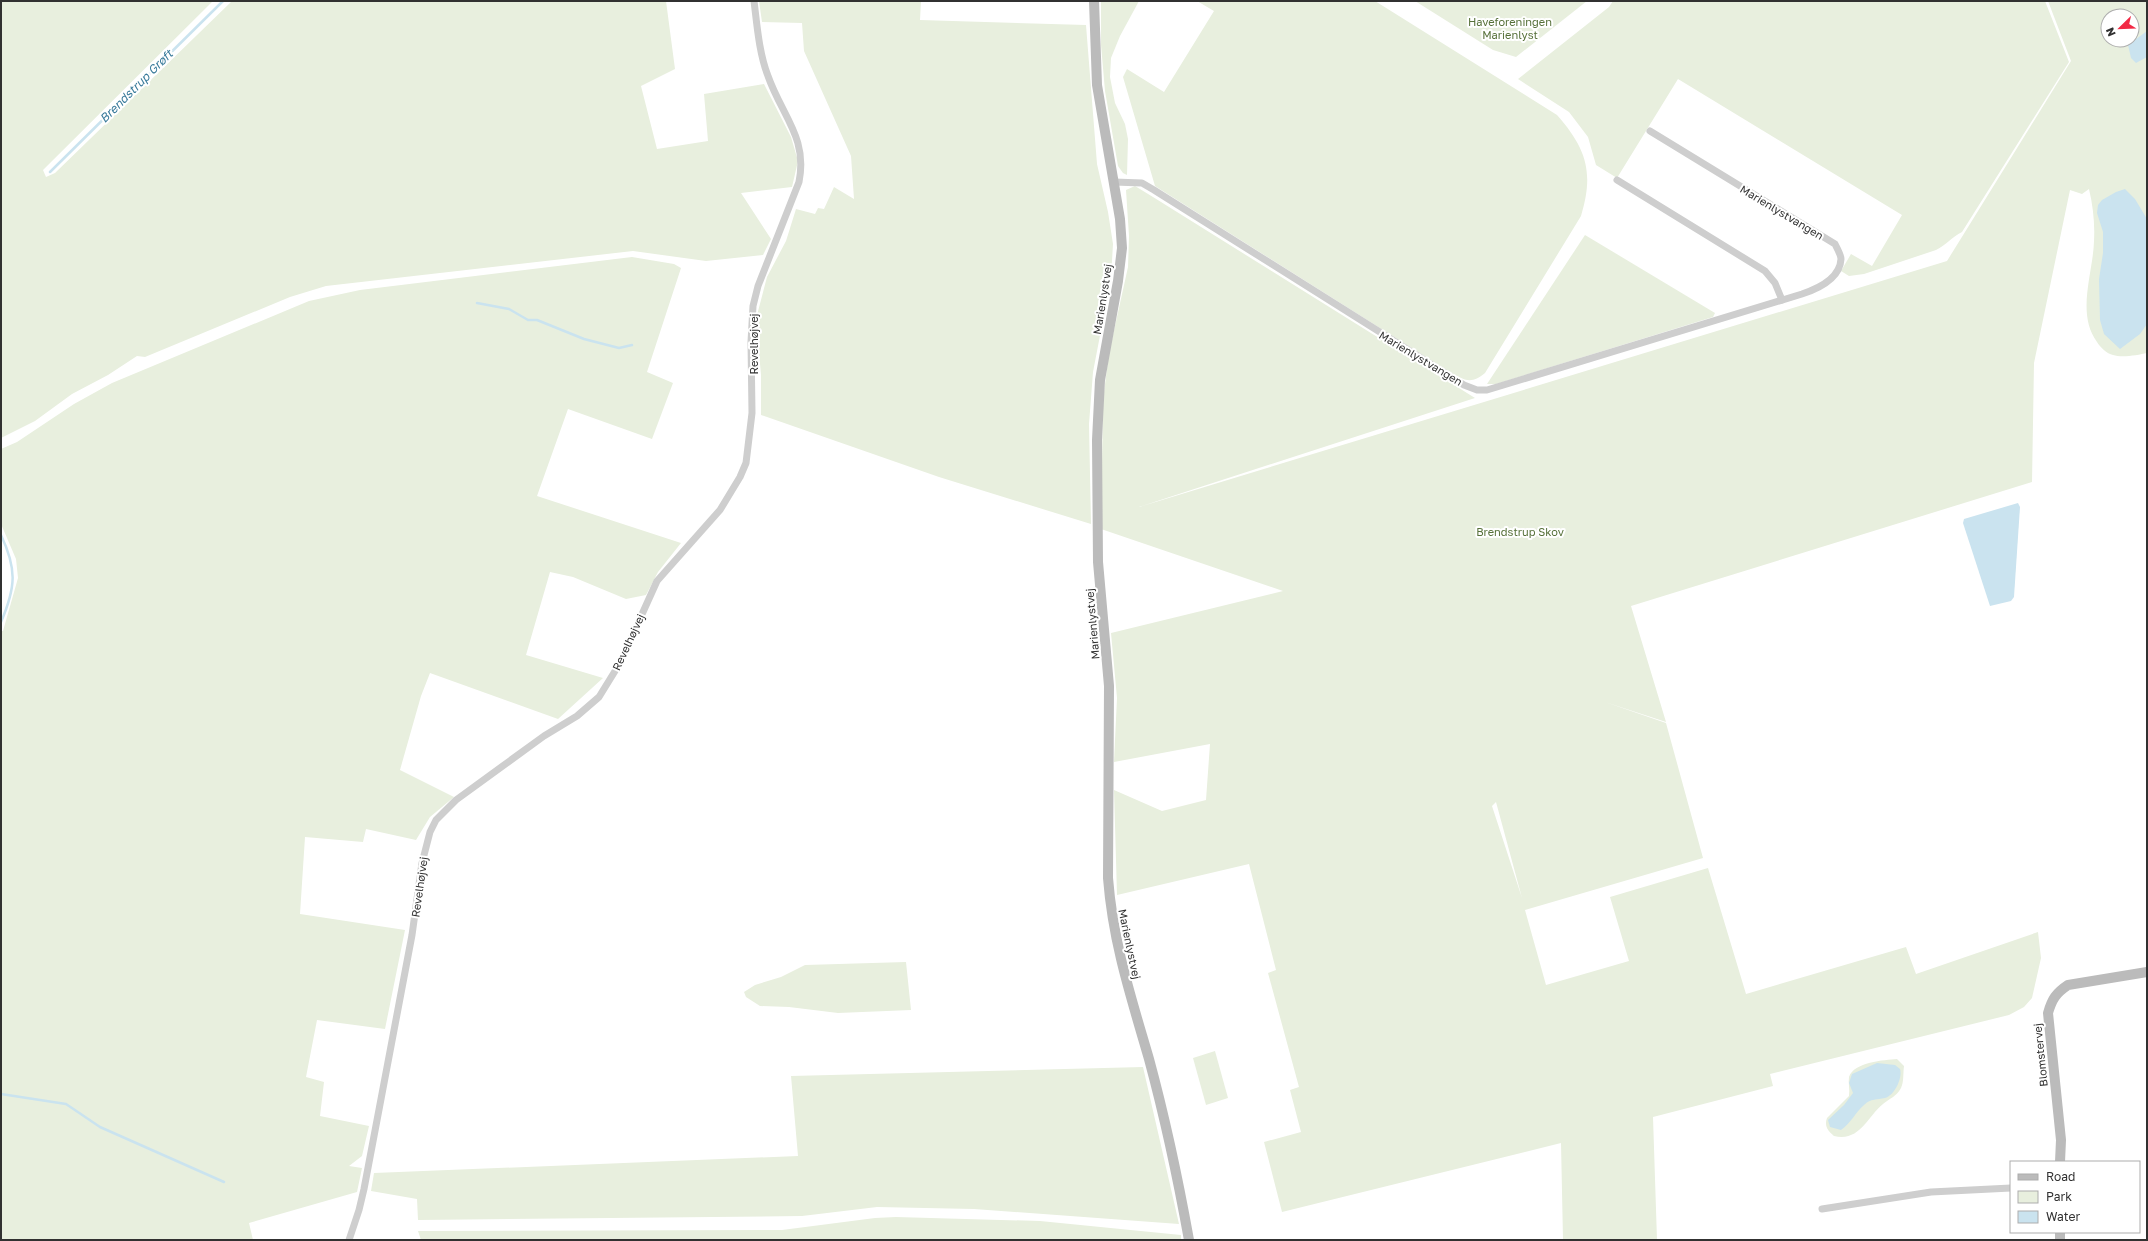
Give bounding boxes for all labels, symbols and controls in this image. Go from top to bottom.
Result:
north arrow [2100,8,2140,48]
park label: Haveforeningen Marienlyst [1468,15,1552,41]
text: N [2103,26,2118,38]
water label: Brendstrup Grøft [96,45,177,126]
street label: Marienlystvangen [1738,182,1826,242]
street label: Marienlystvej [1090,263,1114,335]
street label: Revelhøjvej [747,313,760,374]
street label: Marienlystvangen [1377,328,1465,388]
park label: Brendstrup Skov [1476,525,1564,538]
street label: Marienlystvej [1082,588,1102,660]
street label: Revelhøjvej [609,612,647,672]
street label: Revelhøjvej [408,856,430,918]
street label: Marienlystvej [1116,908,1144,980]
street label: Blomstervej [2030,1023,2050,1087]
legend [2010,1161,2140,1233]
text: Road [2046,1169,2075,1184]
text: Park [2046,1189,2072,1204]
text: Water [2046,1209,2080,1224]

